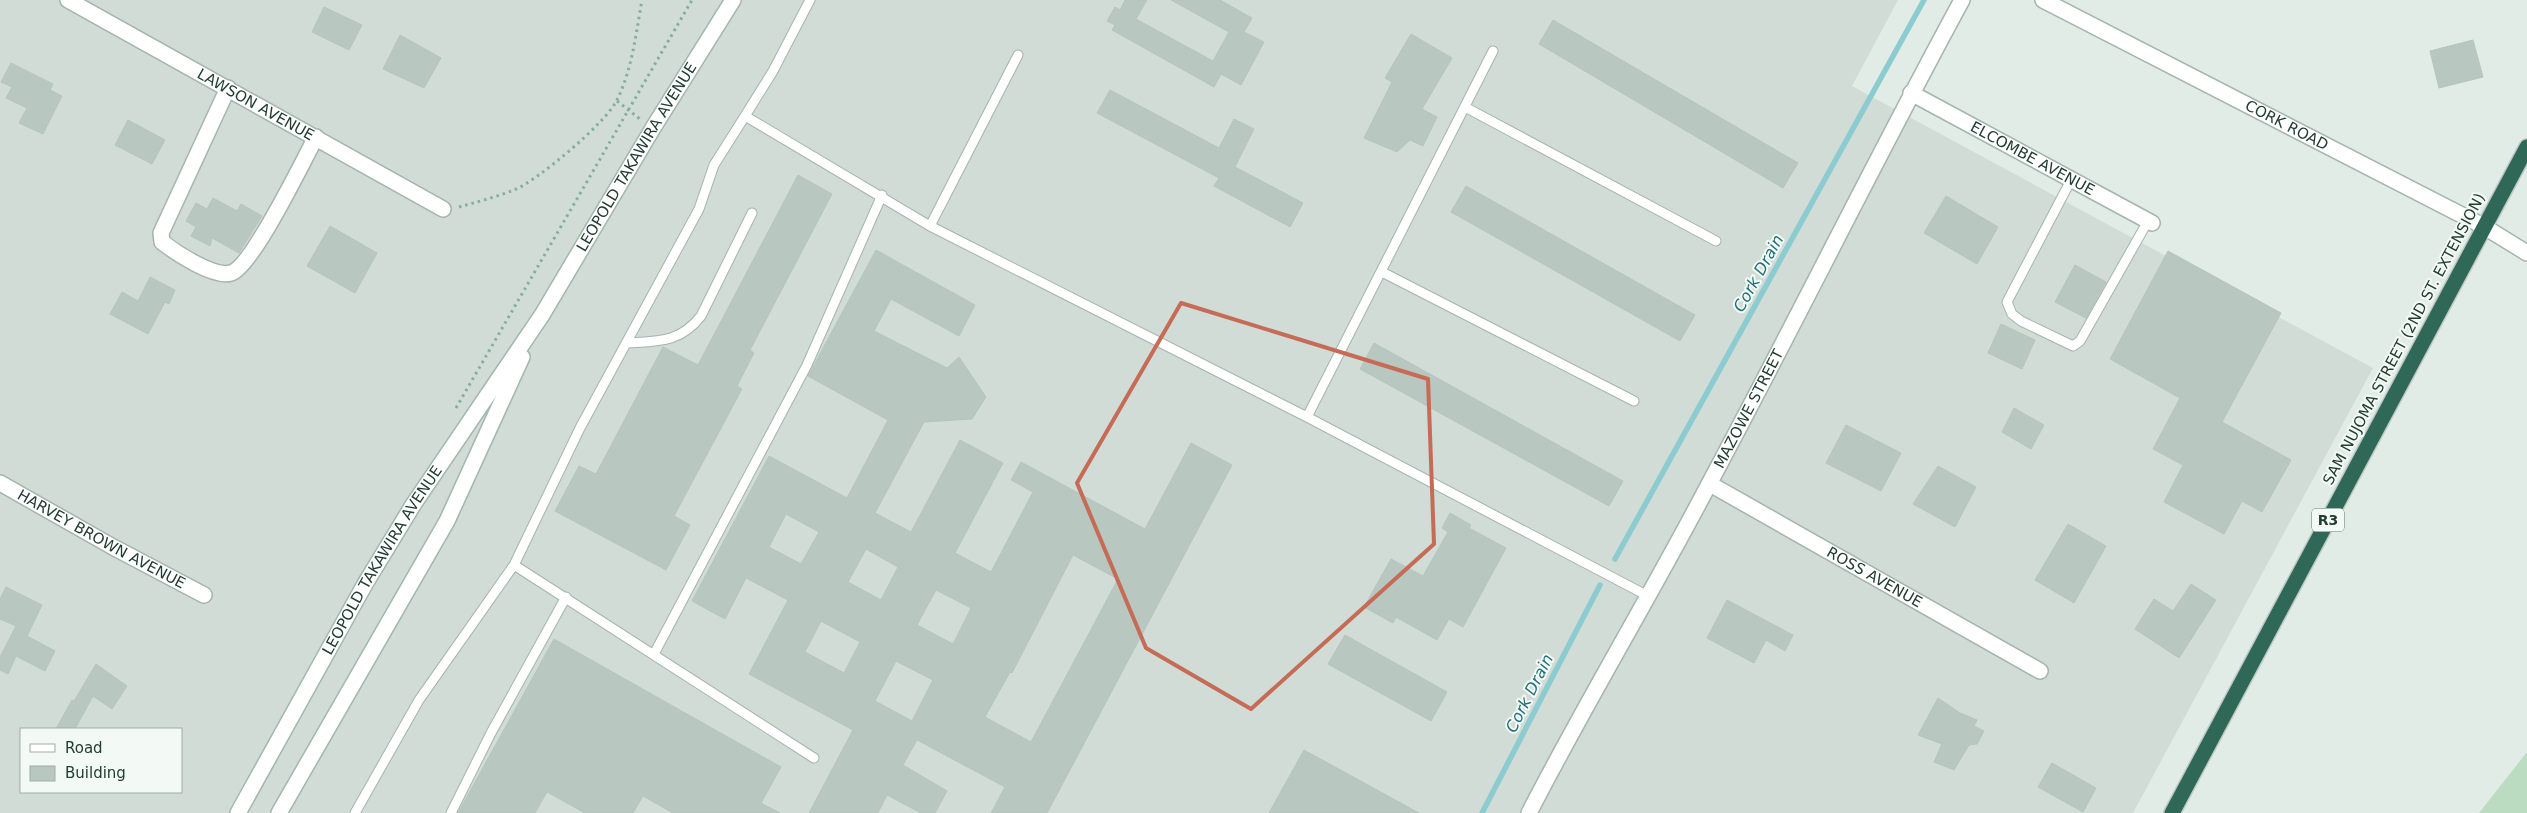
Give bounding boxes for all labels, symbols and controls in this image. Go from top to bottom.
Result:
street label: LEOPOLD TAKAWIRA AVENUE [573,59,701,255]
street label: LAWSON AVENUE [194,65,317,144]
street label: CORK ROAD [2242,96,2331,154]
street label: ELCOMBE AVENUE [1967,118,2098,199]
street label: SAM NUJOMA STREET (2ND ST. EXTENSION) [2319,190,2489,488]
water label: Cork Drain [1729,231,1787,315]
street label: MAZOWE STREET [1710,346,1788,471]
street label: LEOPOLD TAKAWIRA AVENUE [319,462,446,658]
street label: HARVEY BROWN AVENUE [14,486,189,593]
road number: R3 [2312,508,2344,532]
street label: ROSS AVENUE [1824,543,1925,611]
water label: Cork Drain [1502,651,1557,735]
legend [20,728,182,793]
text: Road [65,739,103,757]
text: Building [65,764,126,782]

